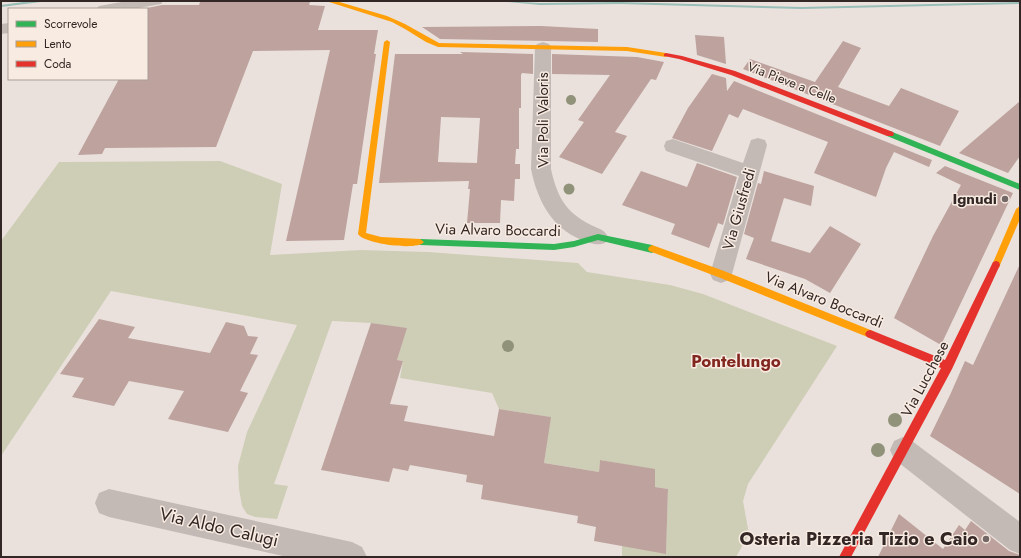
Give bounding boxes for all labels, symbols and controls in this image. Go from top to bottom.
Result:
legend [8,8,148,80]
text: Scorrevole [44,15,98,33]
text: Lento [44,35,72,53]
text: Coda [44,55,72,73]
street label: Via Pieve a Celle [745,57,839,108]
street label: Via Poli Valoris [532,72,554,168]
street label: Via Giusfredi [717,165,761,253]
place label: Ignudi [952,188,997,210]
marker: Ignudi [1000,194,1010,204]
street label: Via Alvaro Boccardi [435,218,561,242]
street label: Via Alvaro Boccardi [761,266,887,334]
street label: Via Lucchese [896,337,954,421]
district label: Pontelungo [691,349,781,373]
street label: Via Aldo Calugi [157,501,281,553]
place label: Osteria Pizzeria Tizio e Caio [739,526,978,552]
marker: Osteria Pizzeria Tizio e Caio [981,534,991,544]

